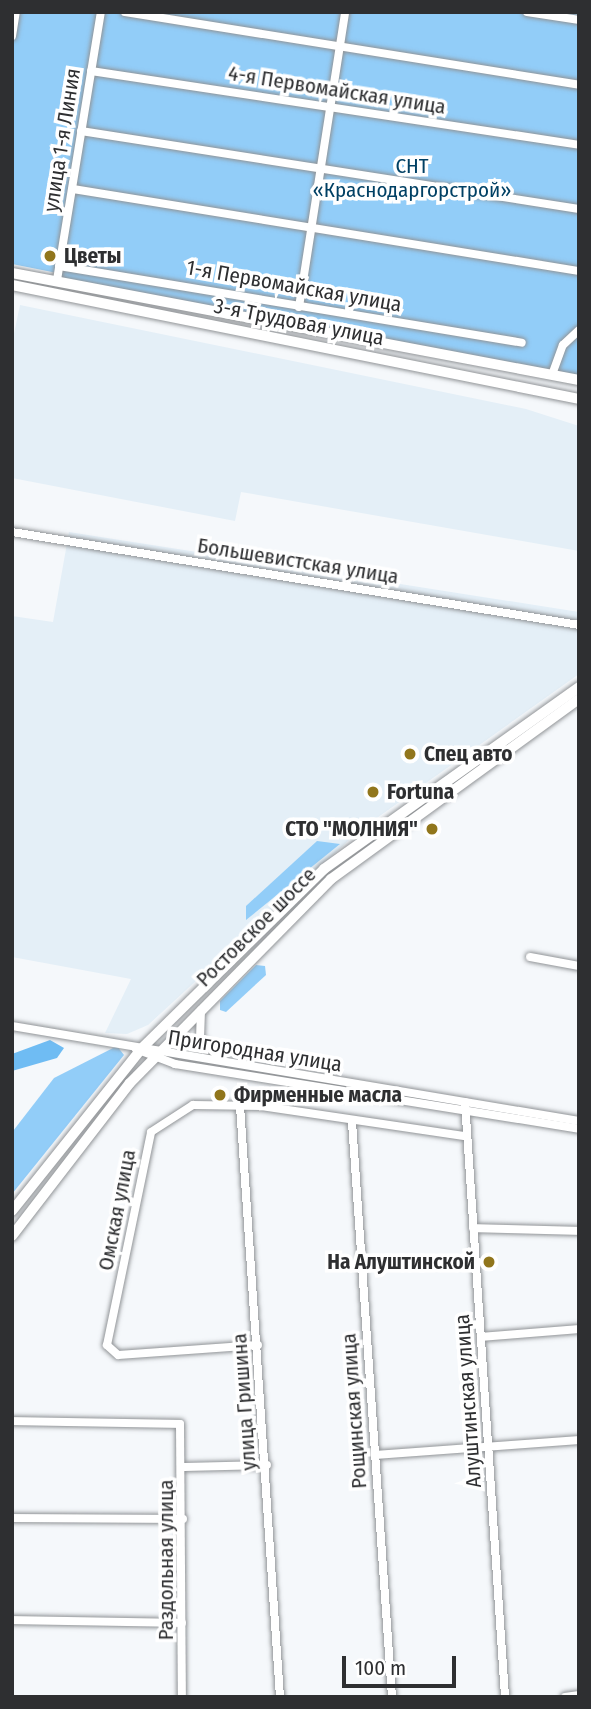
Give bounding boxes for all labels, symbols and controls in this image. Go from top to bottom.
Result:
street label: 4-я Первомайская улица [226,60,448,120]
street label: улица 1-я Линия [38,66,86,214]
park label: СНТ «Краснодаргорстрой» [313,153,511,203]
place label: Цветы [64,243,121,269]
marker: Цветы [42,248,58,264]
street label: 1-я Первомайская улица [185,255,403,317]
street label: 3-я Трудовая улица [212,293,386,351]
street label: Большевистская улица [196,533,400,589]
place label: Спец авто [424,741,513,767]
marker: Спец авто [402,746,418,762]
place label: Fortuna [387,779,454,805]
marker: Fortuna [365,784,381,800]
place label: СТО "МОЛНИЯ" [285,816,418,842]
marker: СТО "МОЛНИЯ" [424,821,440,837]
street label: Ростовское шоссе [191,862,321,992]
street label: Пригородная улица [166,1025,344,1077]
place label: Фирменные масла [234,1082,402,1108]
marker: Фирменные масла [212,1087,228,1103]
street label: Омская улица [93,1147,141,1273]
place label: На Алуштинской [327,1249,475,1275]
marker: На Алуштинской [481,1254,497,1270]
street label: Алуштинская улица [449,1313,487,1489]
street label: Рощинская улица [336,1332,372,1490]
street label: улица Гришина [227,1333,261,1471]
street label: Раздольная улица [153,1480,179,1640]
scale bar [346,1642,460,1686]
text: 100 m [355,1655,406,1681]

